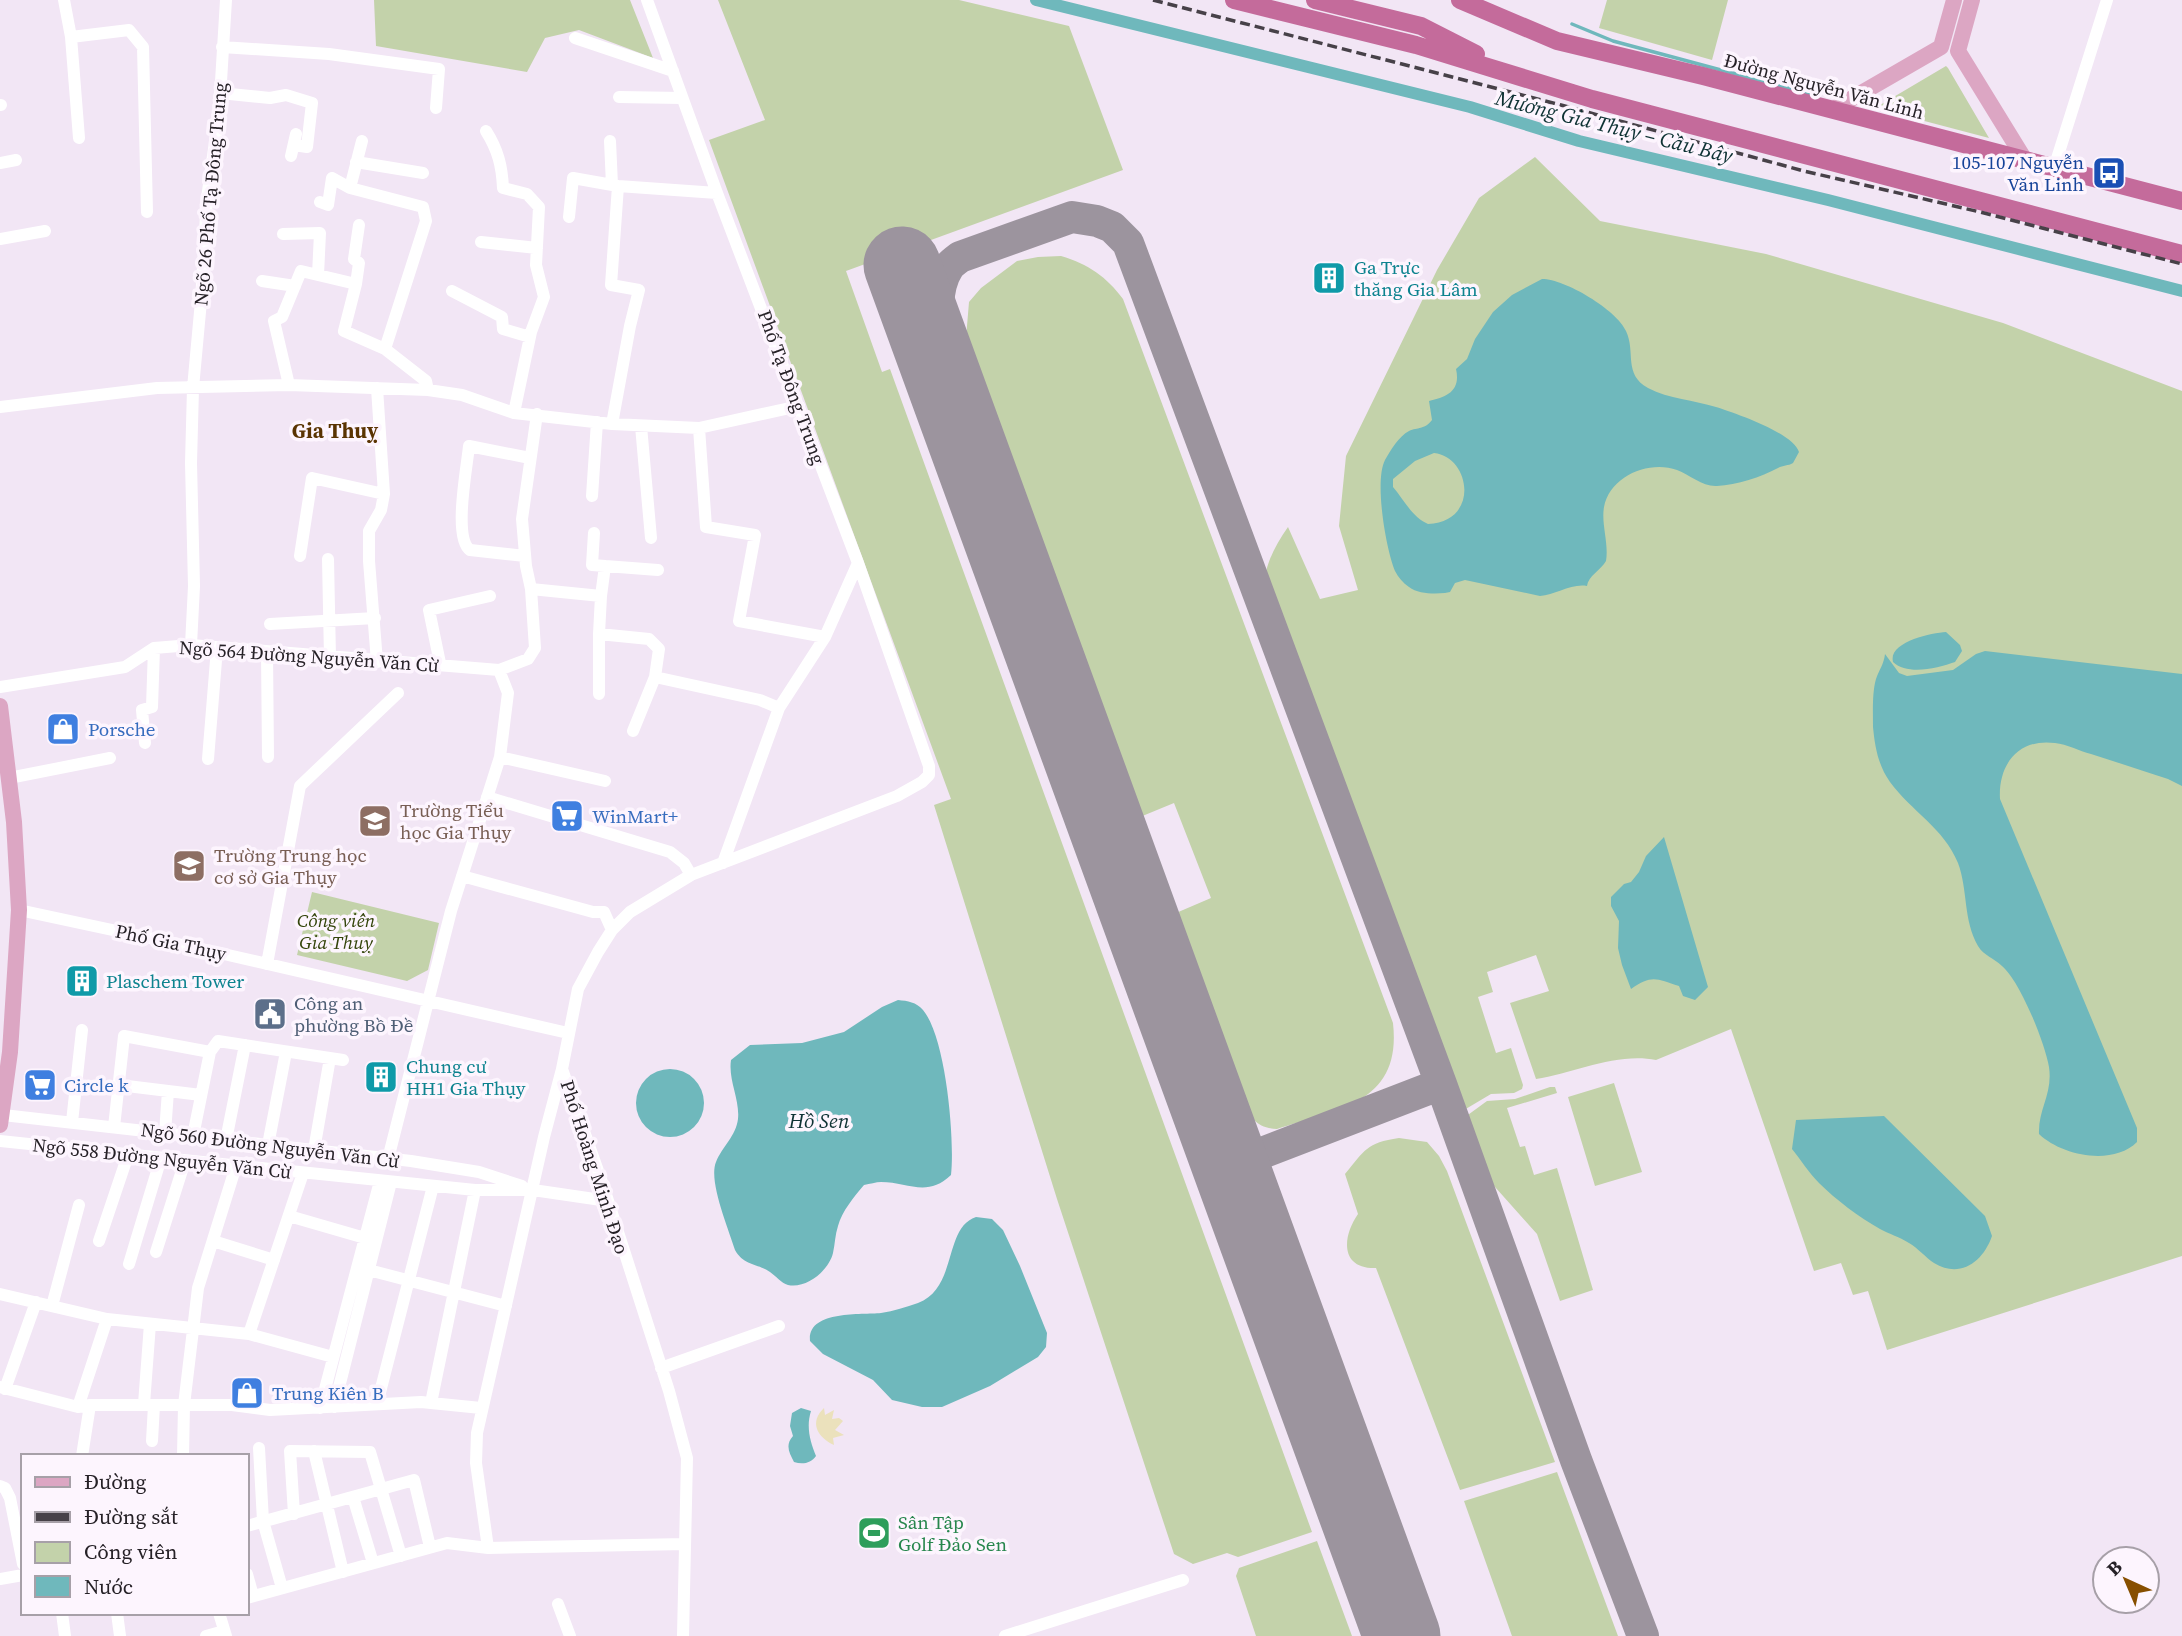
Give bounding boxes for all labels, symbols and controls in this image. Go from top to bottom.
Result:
street label: Đường Nguyễn Văn Linh [1721,47,1927,125]
street label: Ngõ 26 Phố Tạ Đông Trung [187,81,233,307]
water label: Mương Gia Thụy – Cầu Bây [1491,83,1737,170]
place label: 105-107 Nguyễn Văn Linh [1952,149,2084,197]
bus stop icon: 105-107 Nguyễn Văn Linh [2090,154,2128,192]
place label: Ga Trực thăng Gia Lâm [1354,254,1478,302]
building icon: Ga Trực thăng Gia Lâm [1310,259,1348,297]
street label: Phố Tạ Đông Trung [752,306,832,468]
district label: Gia Thuỵ [292,416,379,445]
street label: Ngõ 564 Đường Nguyễn Văn Cừ [178,634,440,678]
shop icon: Porsche [44,710,82,748]
place label: Porsche [88,716,156,742]
place label: Trường Tiểu học Gia Thụy [400,797,511,845]
supermarket icon: WinMart+ [548,797,586,835]
school or university icon: Trường Tiểu học Gia Thụy [356,802,394,840]
place label: WinMart+ [592,803,678,829]
place label: Trường Trung học cơ sở Gia Thụy [214,842,367,890]
school or university icon: Trường Trung học cơ sở Gia Thụy [170,847,208,885]
park label: Công viên Gia Thuỵ [297,907,375,955]
street label: Phố Gia Thụy [113,918,229,967]
building icon: Plaschem Tower [63,962,101,1000]
place label: Plaschem Tower [106,968,244,994]
place label: Công an phường Bồ Đề [294,990,414,1038]
public building icon: Công an phường Bồ Đề [251,995,289,1033]
place label: Chung cư HH1 Gia Thụy [406,1053,526,1101]
building icon: Chung cư HH1 Gia Thụy [362,1058,400,1096]
supermarket icon: Circle k [21,1066,59,1104]
place label: Circle k [64,1072,129,1098]
street label: Phố Hoàng Minh Đạo [555,1077,635,1257]
water label: Hồ Sen [787,1106,850,1135]
street label: Ngõ 560 Đường Nguyễn Văn Cừ [139,1116,401,1174]
street label: Ngõ 558 Đường Nguyễn Văn Cừ [31,1131,293,1185]
shop icon: Trung Kiên B [228,1374,266,1412]
place label: Trung Kiên B [272,1380,384,1406]
legend [21,1454,248,1615]
text: Đường [84,1467,146,1496]
text: Đường sắt [84,1502,178,1531]
place label: Sân Tập Golf Đảo Sen [898,1509,1007,1557]
sports icon: Sân Tập Golf Đảo Sen [855,1514,893,1552]
text: Công viên [84,1537,178,1566]
north arrow [2091,1545,2161,1615]
text: B [2101,1554,2128,1581]
text: Nước [84,1572,133,1601]

